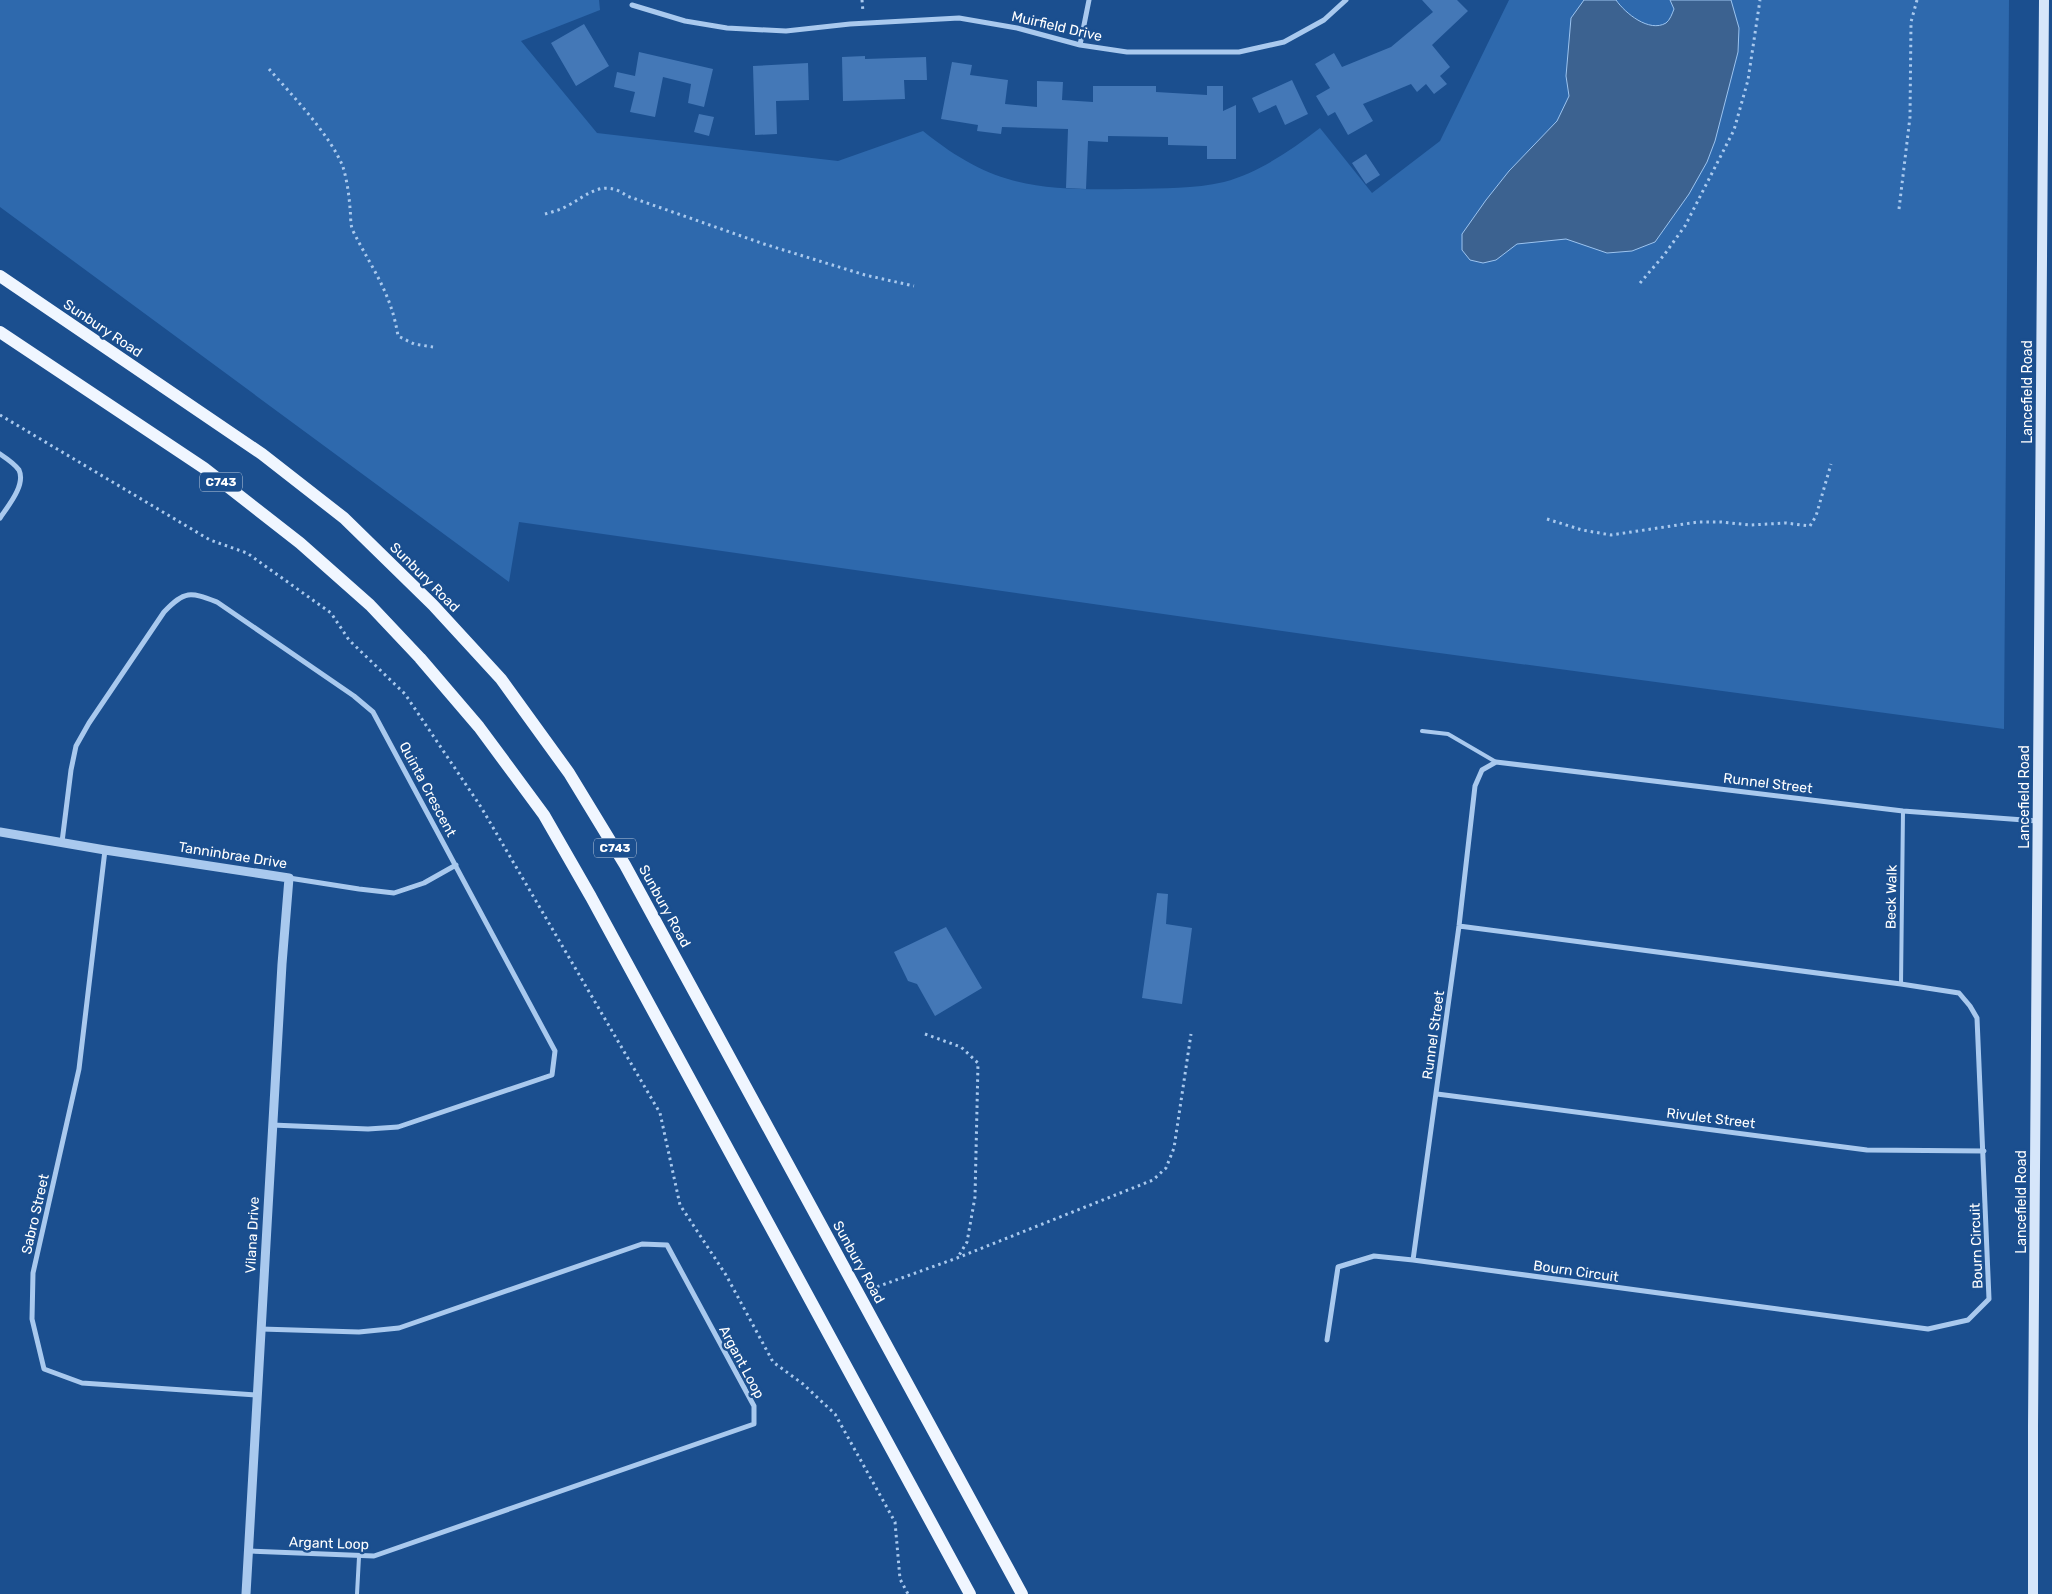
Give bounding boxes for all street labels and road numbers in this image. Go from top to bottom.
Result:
street label: Muirfield Drive [1010,8,1104,45]
street label: Sunbury Road [60,296,145,361]
street label: Lancefield Road [2019,340,2036,444]
road number: C743 [200,472,242,492]
street label: Sunbury Road [386,539,463,616]
street label: Quinta Crescent [395,739,460,840]
street label: Lancefield Road [2016,745,2033,849]
street label: Runnel Street [1722,770,1814,797]
road number: C743 [594,838,636,858]
street label: Tanninbrae Drive [177,839,289,872]
street label: Sunbury Road [635,862,694,950]
street label: Beck Walk [1882,864,1901,929]
street label: Runnel Street [1419,989,1448,1081]
street label: Rivulet Street [1666,1105,1757,1132]
street label: Lancefield Road [2013,1150,2030,1254]
street label: Sabro Street [18,1172,53,1256]
street label: Vilana Drive [242,1196,263,1274]
street label: Bourn Circuit [1966,1202,1986,1289]
street label: Sunbury Road [829,1218,888,1306]
street label: Bourn Circuit [1532,1257,1620,1286]
street label: Argant Loop [715,1323,768,1402]
street label: Argant Loop [289,1534,369,1553]

